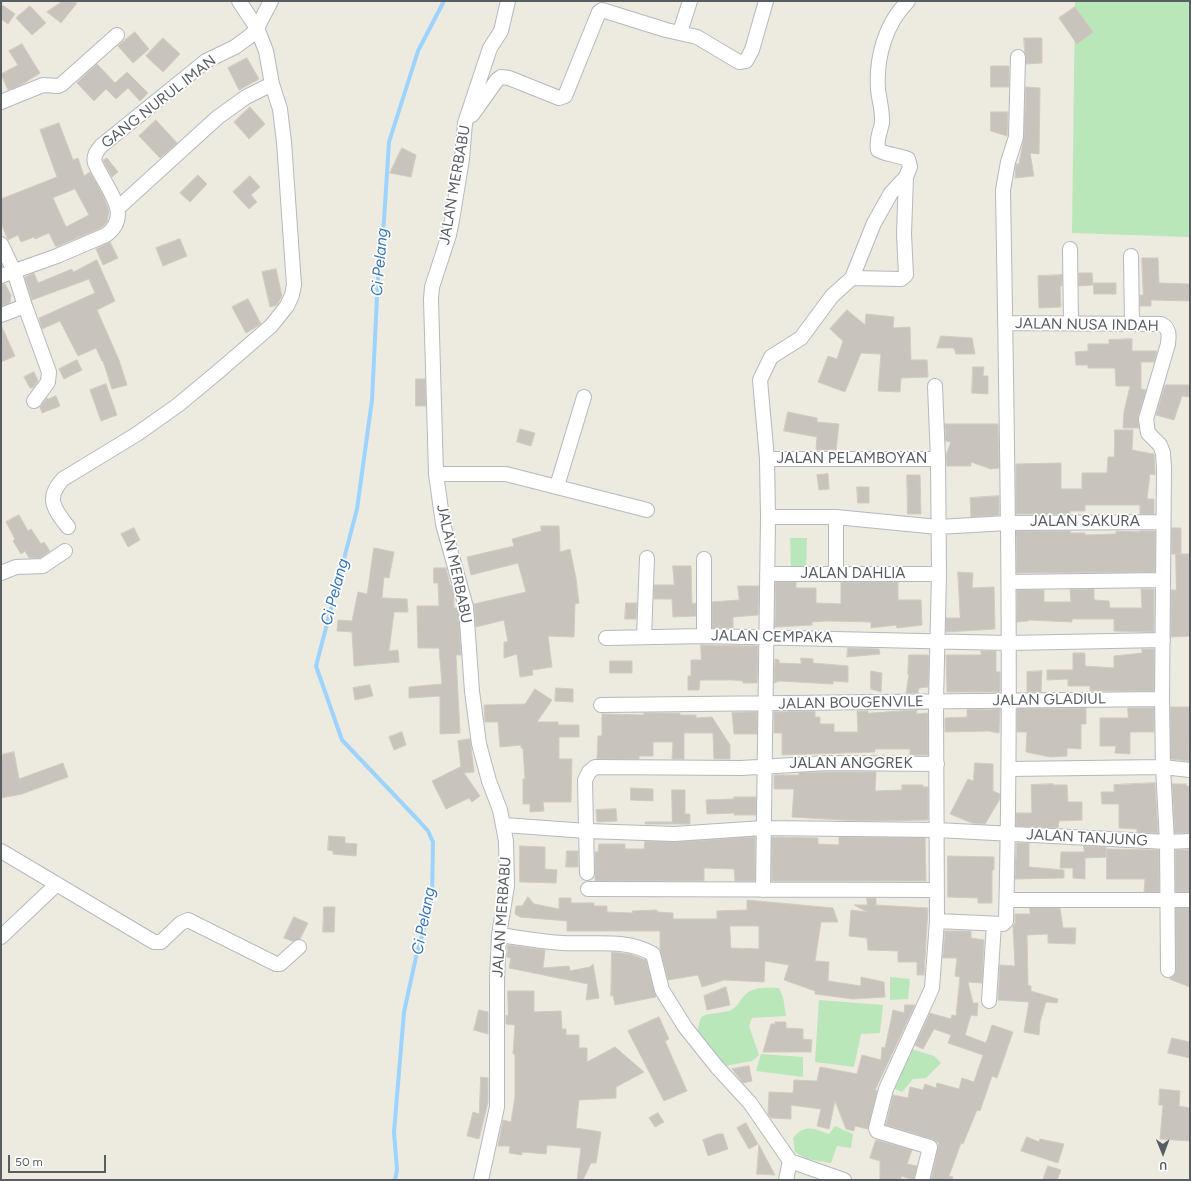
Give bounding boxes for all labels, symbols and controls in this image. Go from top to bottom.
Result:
street label: GANG NURUL IMAN [98,52,220,152]
street label: JALAN MERBABU [436,124,474,246]
water label: Ci Pelang [367,227,393,297]
street label: JALAN NUSA INDAH [1015,315,1159,335]
street label: JALAN PELAMBOYAN [777,450,927,468]
street label: JALAN MERBABU [433,503,475,625]
street label: JALAN SAKURA [1030,513,1140,531]
water label: Ci Pelang [317,557,353,627]
street label: JALAN DAHLIA [801,565,905,583]
street label: JALAN CEMPAKA [711,627,833,647]
street label: JALAN GLADIUL [992,690,1106,710]
street label: JALAN BOUGENVILE [778,693,924,713]
street label: JALAN ANGGREK [789,755,913,773]
street label: JALAN TANJUNG [1026,826,1148,850]
street label: JALAN MERBABU [489,856,515,978]
water label: Ci Pelang [408,886,440,956]
north arrow [1143,1133,1183,1173]
scale bar [10,1147,108,1173]
text: 50 m [15,1155,43,1169]
text: U [1159,1159,1167,1172]

